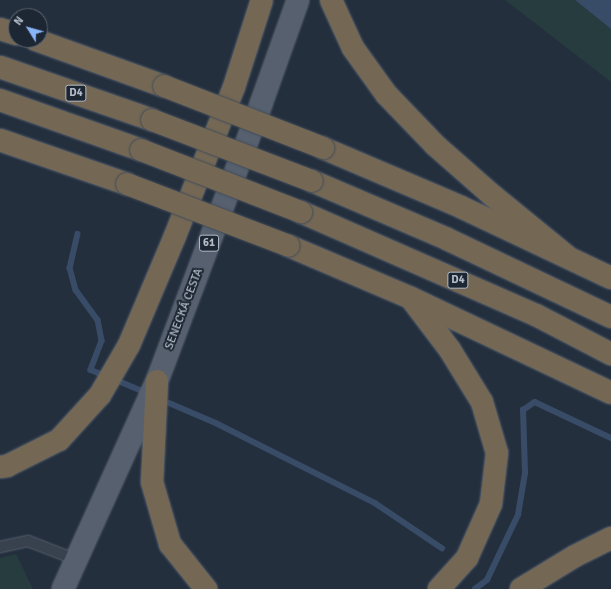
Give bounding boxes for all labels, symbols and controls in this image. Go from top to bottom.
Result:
north arrow [8,8,48,48]
text: N [11,14,26,28]
road number: D4 [65,84,87,102]
road number: 61 [199,234,219,252]
street label: SENECKÁ CESTA [162,266,206,352]
road number: D4 [447,271,469,289]

